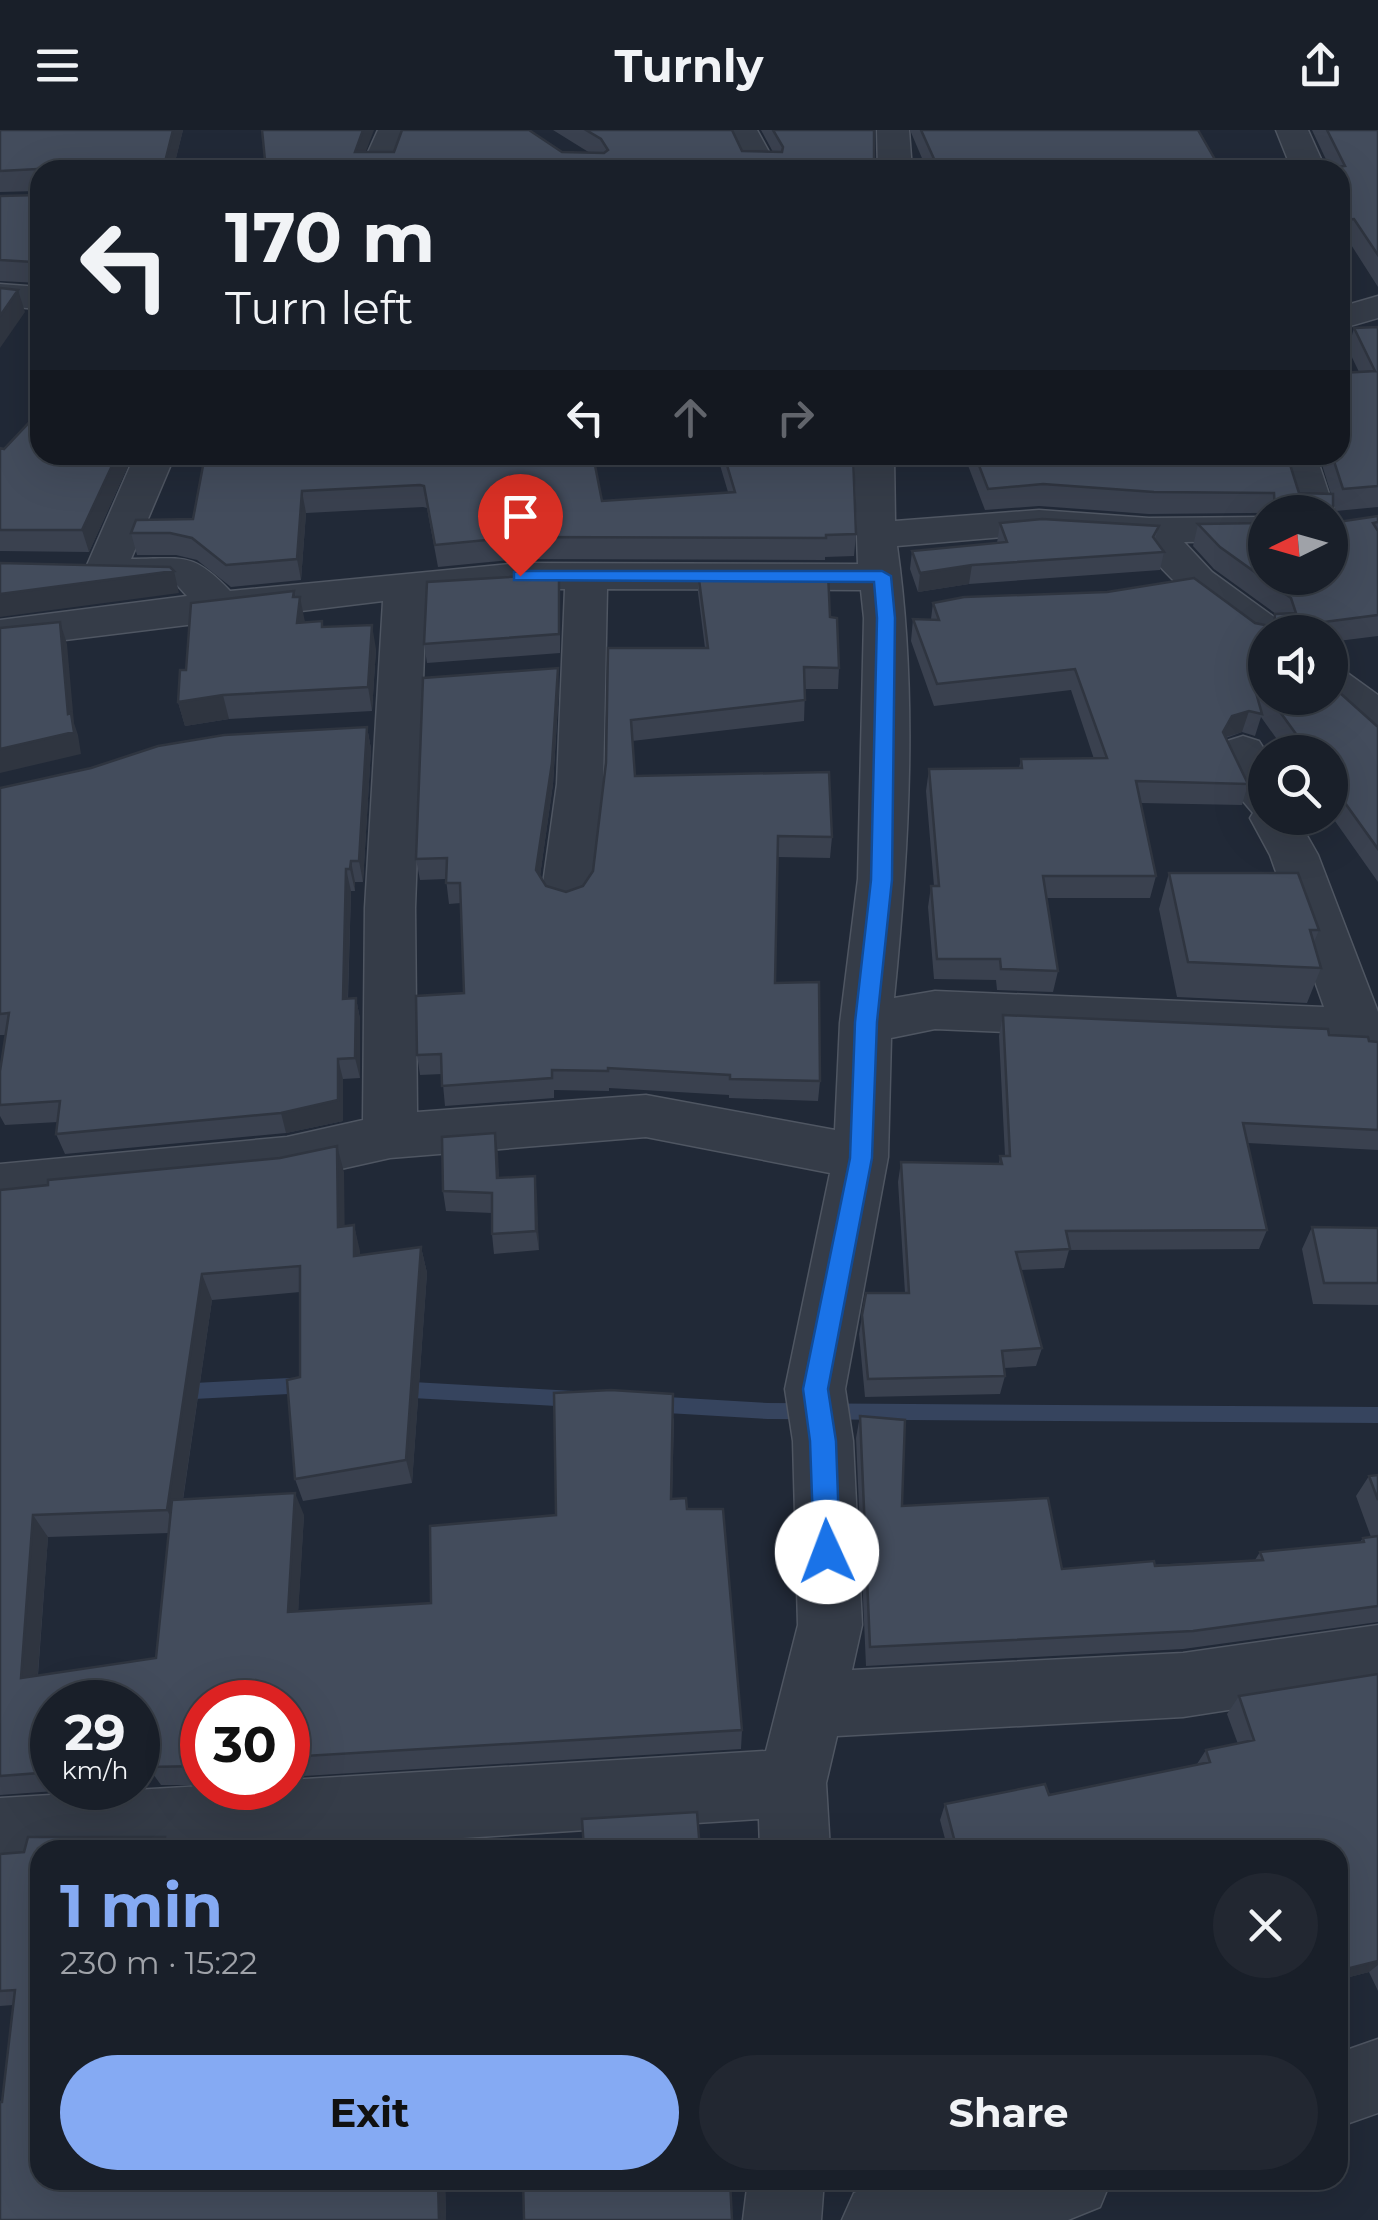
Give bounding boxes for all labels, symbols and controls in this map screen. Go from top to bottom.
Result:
icon: menu [30,38,85,93]
text: Turnly [615,38,763,93]
icon: share [1293,38,1348,93]
text: 170 m [225,194,435,280]
icon: left [60,200,190,330]
text: Turn left [225,280,413,335]
icon: left [558,390,613,445]
icon: ahead [663,390,718,445]
icon: right [768,390,823,445]
pin [478,474,563,577]
icon: arrive [493,489,548,544]
north arrow [1248,495,1348,595]
map controls [1248,495,1348,835]
button: sound [1248,615,1348,715]
button: search [1248,735,1348,835]
position arrow [775,1500,879,1604]
speed limit sign: 30 [180,1680,310,1810]
text: 29 [64,1702,126,1763]
text: km/h [62,1755,128,1785]
text: 1 min [60,1869,223,1942]
button: close [1213,1873,1318,1978]
text: 230 m · 15:22 [60,1943,257,1982]
button: Exit [60,2055,679,2170]
button: Share [699,2055,1318,2170]

